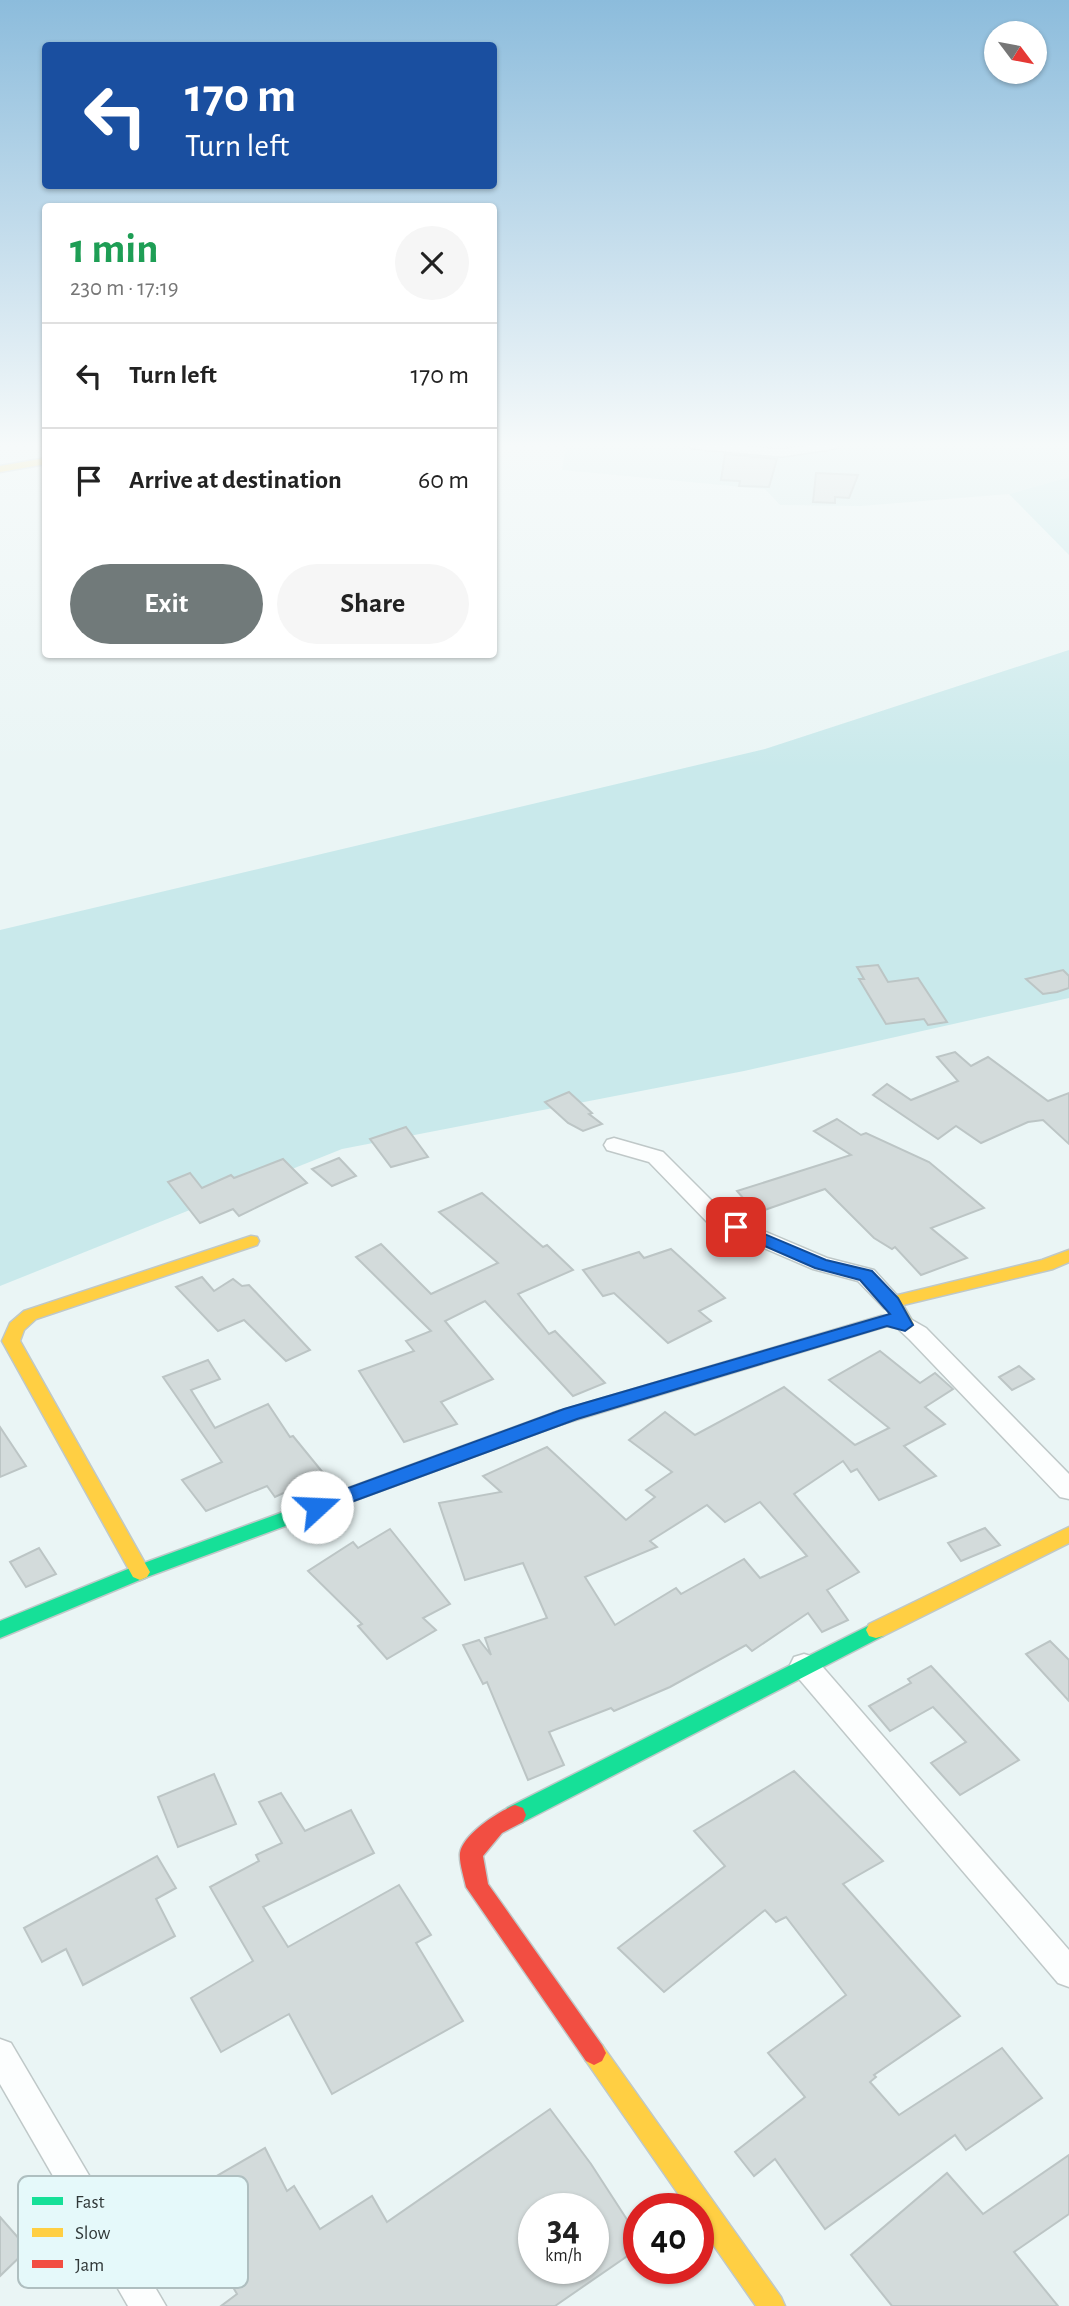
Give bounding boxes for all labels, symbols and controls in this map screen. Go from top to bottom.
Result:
north arrow [984,21,1046,84]
map controls [984,21,1047,84]
icon: left [70,70,161,161]
text: 170 m [185,72,296,121]
text: Turn left [185,130,289,162]
button: close [395,226,469,300]
text: 1 min [70,228,159,270]
text: 230 m · 17:19 [70,277,179,300]
icon: left [70,357,108,395]
text: Turn left [129,362,217,388]
text: 170 m [410,362,469,388]
icon: arrive [70,462,108,500]
text: Arrive at destination [129,467,342,493]
text: 60 m [418,467,469,493]
button: Exit [70,564,263,644]
button: Share [277,564,469,644]
pin [706,1197,766,1257]
icon: arrive [717,1208,755,1246]
position arrow [280,1470,354,1544]
legend [18,2176,248,2288]
text: Fast [75,2193,105,2212]
speed limit sign: 40 [623,2193,714,2284]
text: 34 [547,2212,580,2247]
text: Slow [75,2224,111,2243]
text: km/h [545,2247,582,2265]
text: Jam [75,2256,104,2275]

